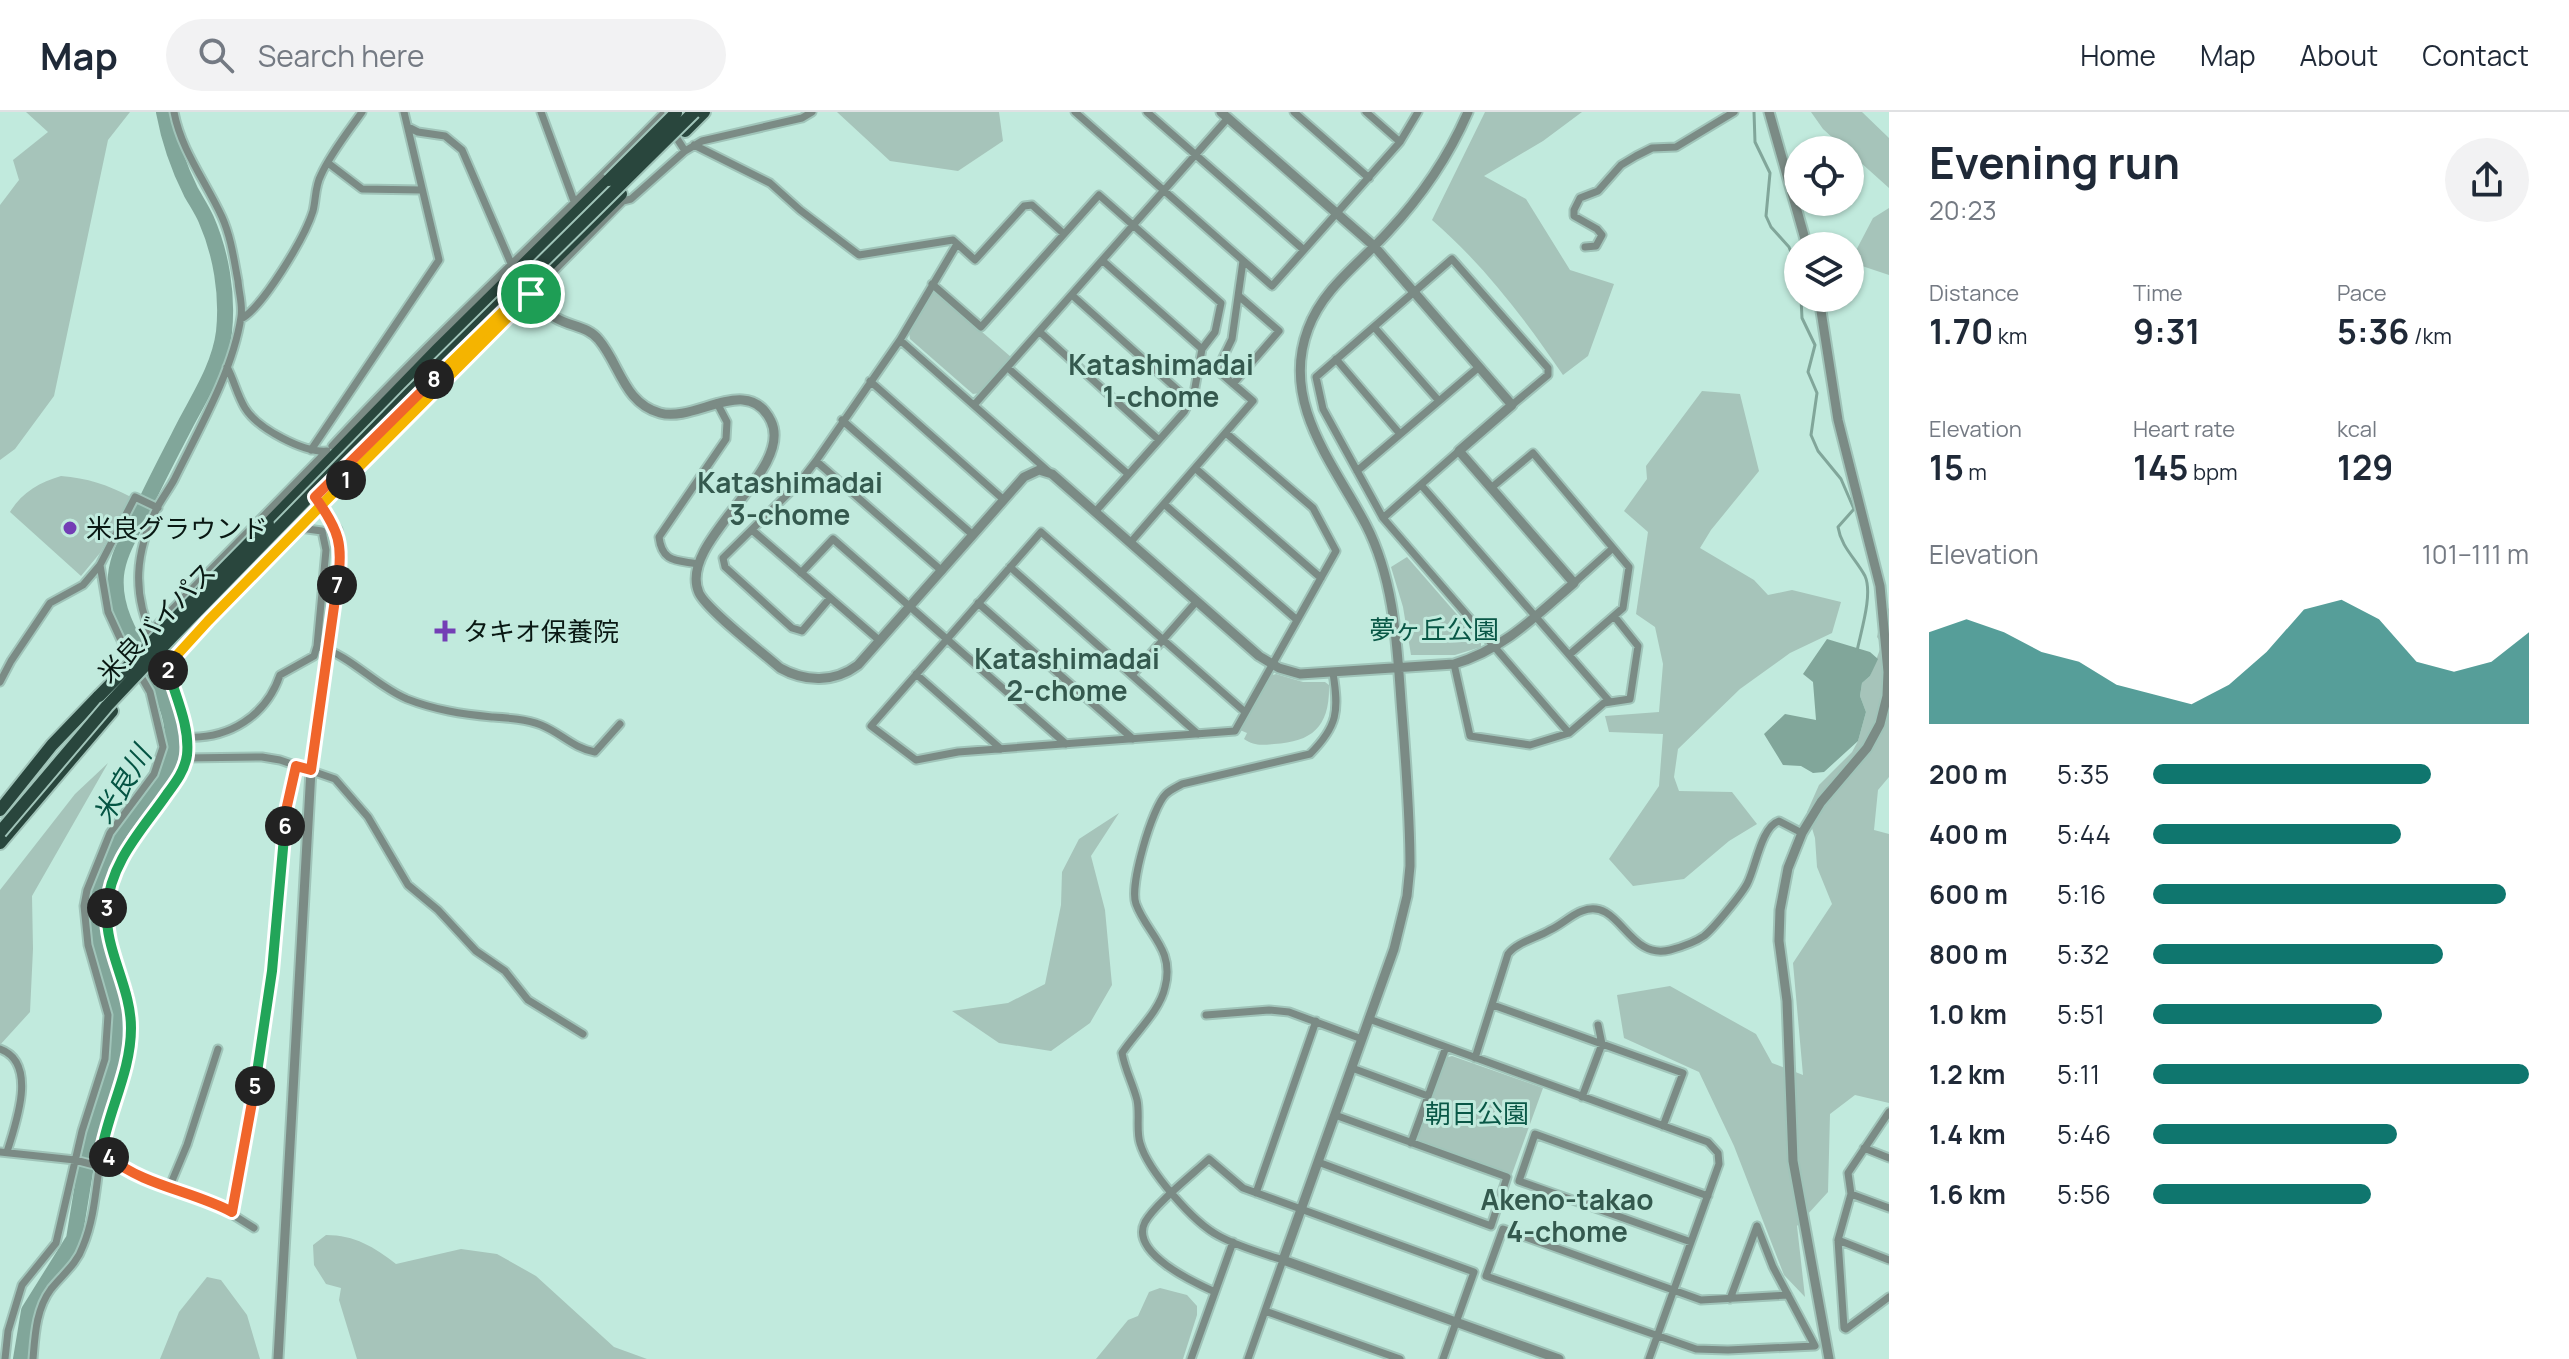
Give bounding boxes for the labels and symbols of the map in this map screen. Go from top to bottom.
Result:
pin [497,260,565,328]
district label: Katashimadai 1-chome [1068,345,1254,415]
pin: 8 [414,359,454,399]
pin: 1 [326,460,366,500]
district label: Katashimadai 3-chome [697,463,883,533]
place label: 米良グラウンド [86,510,268,546]
marker: 米良グラウンド [61,519,79,537]
street label: 米良バイパス [89,554,223,690]
pin: 7 [317,565,357,605]
park label: 夢ヶ丘公園 [1369,611,1499,647]
place label: タキオ保養院 [463,613,619,649]
marker: タキオ保養院 [434,620,456,642]
district label: Katashimadai 2-chome [974,639,1160,709]
pin: 2 [148,650,188,690]
water label: 米良川 [83,736,160,830]
pin: 6 [265,806,305,846]
pin: 3 [87,888,127,928]
pin: 5 [235,1066,275,1106]
park label: 朝日公園 [1425,1095,1529,1131]
pin: 4 [89,1137,129,1177]
district label: Akeno-takao 4-chome [1480,1180,1654,1250]

